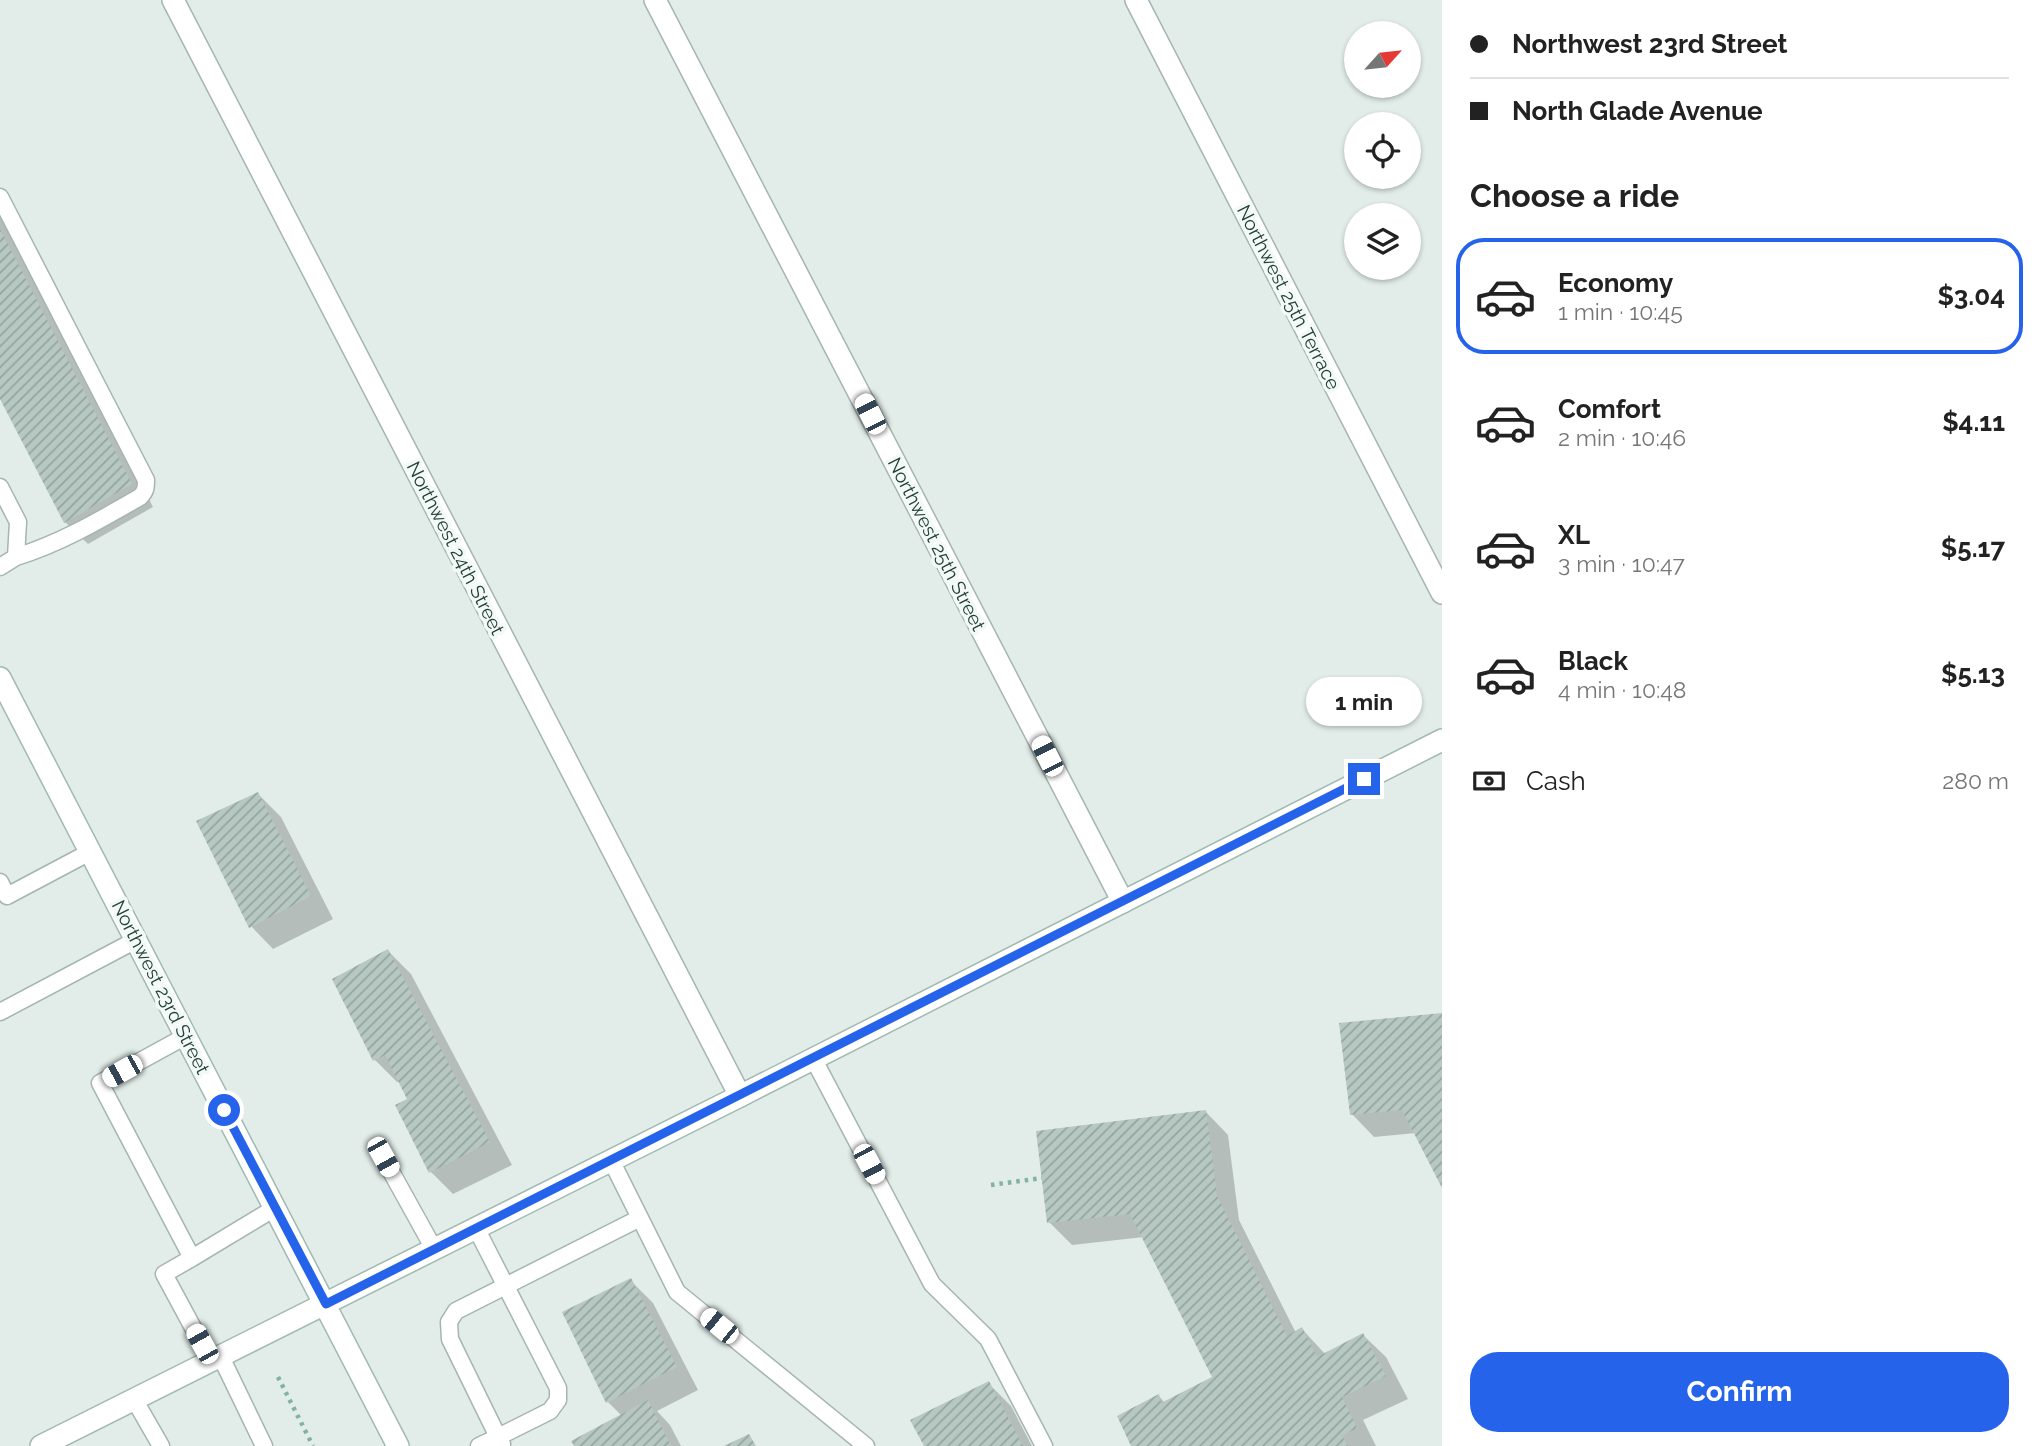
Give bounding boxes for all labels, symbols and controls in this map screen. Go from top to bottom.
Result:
north arrow [1344,21,1421,98]
map controls [1344,21,1421,280]
text: Northwest 23rd Street [1512,29,1787,59]
text: North Glade Avenue [1512,96,1763,126]
button: locate [1344,112,1421,189]
text: Choose a ride [1470,177,1679,214]
street label: Northwest 25th Terrace [1233,201,1345,393]
button: layers [1344,203,1421,280]
icon: car [1474,265,1537,328]
text: Economy [1558,268,1673,298]
text: $3.04 [1937,281,2005,311]
text: 1 min · 10:45 [1558,298,1683,325]
car [852,391,889,437]
icon: car [1474,391,1537,454]
text: Comfort [1558,394,1661,424]
text: $4.11 [1942,407,2005,437]
text: 2 min · 10:46 [1558,424,1686,451]
street label: Northwest 25th Street [884,454,991,635]
street label: Northwest 24th Street [403,458,510,639]
icon: car [1474,517,1537,580]
text: XL [1558,520,1590,550]
text: $5.17 [1941,533,2005,563]
text: 3 min · 10:47 [1558,550,1685,577]
icon: car [1474,643,1537,706]
text: Black [1558,646,1628,676]
text: $5.13 [1941,659,2005,689]
text: 4 min · 10:48 [1558,676,1687,703]
callout: 1 min [1306,678,1422,726]
text: 1 min [1335,688,1393,715]
car [1029,733,1066,779]
icon: cash [1470,762,1508,800]
route end [1348,763,1380,795]
text: Cash [1526,766,1586,796]
text: 280 m [1942,767,2009,794]
street label: Northwest 23rd Street [108,896,215,1078]
car [99,1052,146,1090]
route start [208,1094,240,1126]
car [364,1134,403,1180]
car [850,1141,889,1187]
car [697,1305,742,1347]
car [183,1321,222,1367]
button: Confirm [1470,1352,2009,1432]

